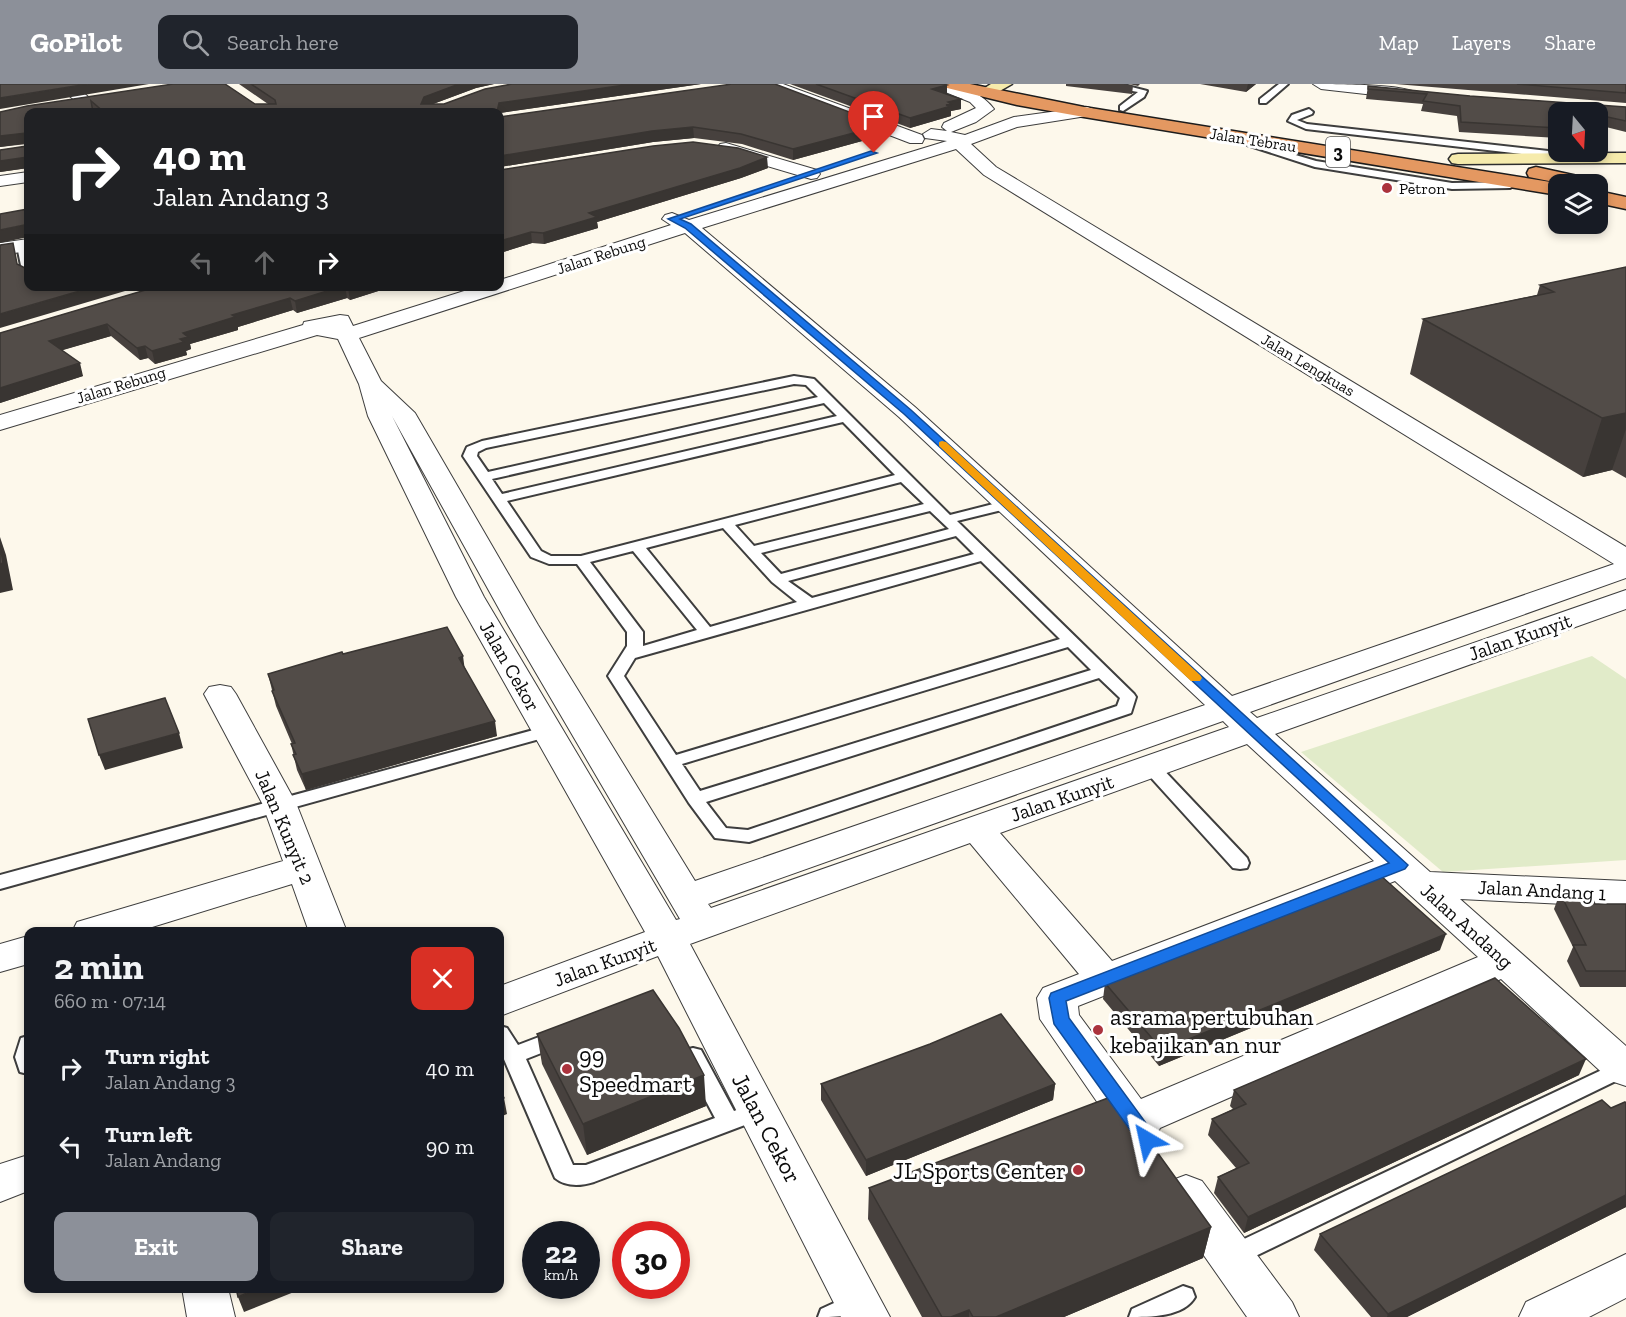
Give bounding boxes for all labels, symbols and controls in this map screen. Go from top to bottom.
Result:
search box [158,15,578,69]
text: GoPilot [30,26,122,59]
icon: search [179,26,212,59]
text: Search here [227,29,338,56]
text: Map [1379,30,1419,55]
text: Layers [1452,30,1511,55]
text: Share [1544,30,1596,55]
pin [848,91,899,153]
icon: arrive [857,100,890,133]
north arrow [1548,102,1608,162]
map controls [1548,102,1608,234]
street label: Jalan Tebrau [1208,124,1298,156]
text: 40 m [153,130,246,181]
icon: right [54,132,132,210]
road number: 3 [1326,137,1350,167]
button: layers [1548,174,1608,234]
place label: Petron [1399,179,1446,198]
text: Jalan Andang 3 [153,181,329,213]
marker: Petron [1380,181,1394,195]
street label: Jalan Rebung [554,232,648,278]
icon: left [185,246,218,279]
icon: ahead [248,246,281,279]
icon: right [311,246,344,279]
street label: Jalan Lengkuas [1258,330,1358,400]
street label: Jalan Rebung [74,362,168,408]
street label: Jalan Kunyit [1465,608,1575,666]
street label: Jalan Cekor [475,617,545,715]
street label: Jalan Kunyit 2 [250,766,320,888]
street label: Jalan Kunyit [1007,769,1117,827]
street label: Jalan Andang 1 [1477,875,1607,905]
street label: Jalan Andang [1416,878,1518,974]
street label: Jalan Kunyit [550,932,660,992]
text: 2 min [54,945,144,988]
button: close [411,947,474,1010]
text: 660 m · 07:14 [54,989,166,1013]
place label: asrama pertubuhan kebajikan an nur [1110,1002,1314,1059]
marker: asrama pertubuhan kebajikan an nur [1091,1023,1105,1037]
place label: 99 Speedmart [579,1041,692,1098]
text: Turn right [105,1043,209,1070]
icon: right [54,1052,87,1085]
text: 40 m [425,1055,474,1082]
marker: 99 Speedmart [560,1062,574,1076]
street label: Jalan Cekor [726,1068,808,1188]
text: Jalan Andang 3 [105,1070,235,1094]
position arrow [1115,1108,1179,1172]
text: Turn left [105,1121,192,1148]
icon: left [54,1130,87,1163]
text: 90 m [426,1133,474,1160]
text: Jalan Andang [105,1148,221,1172]
place label: JL Sports Center [893,1156,1066,1185]
marker: JL Sports Center [1071,1163,1085,1177]
button: Exit [54,1212,258,1281]
button: Share [270,1212,474,1281]
speed limit sign: 30 [612,1221,690,1299]
text: 22 [545,1235,577,1271]
text: km/h [544,1266,578,1284]

